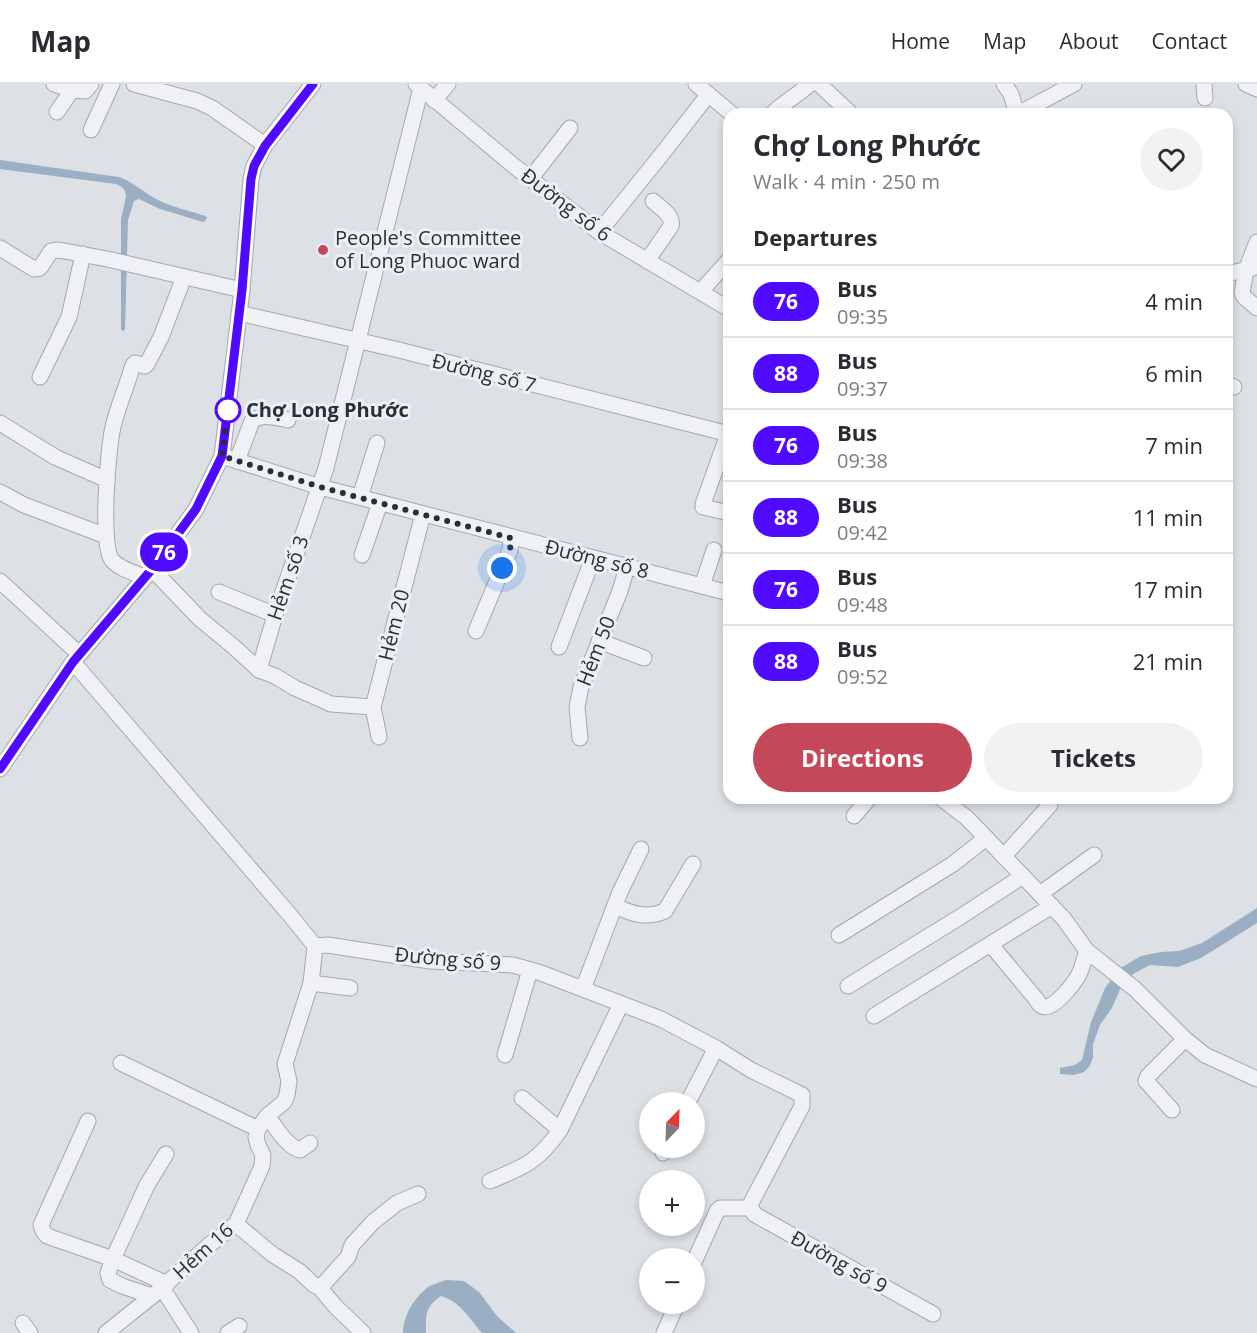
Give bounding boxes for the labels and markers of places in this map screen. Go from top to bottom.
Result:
place label: People's Committee of Long Phuoc ward [335,224,521,274]
marker: People's Committee of Long Phuoc ward [316,243,330,257]
place label: Chợ Long Phước [246,396,409,423]
marker: Chợ Long Phước [215,397,241,423]

